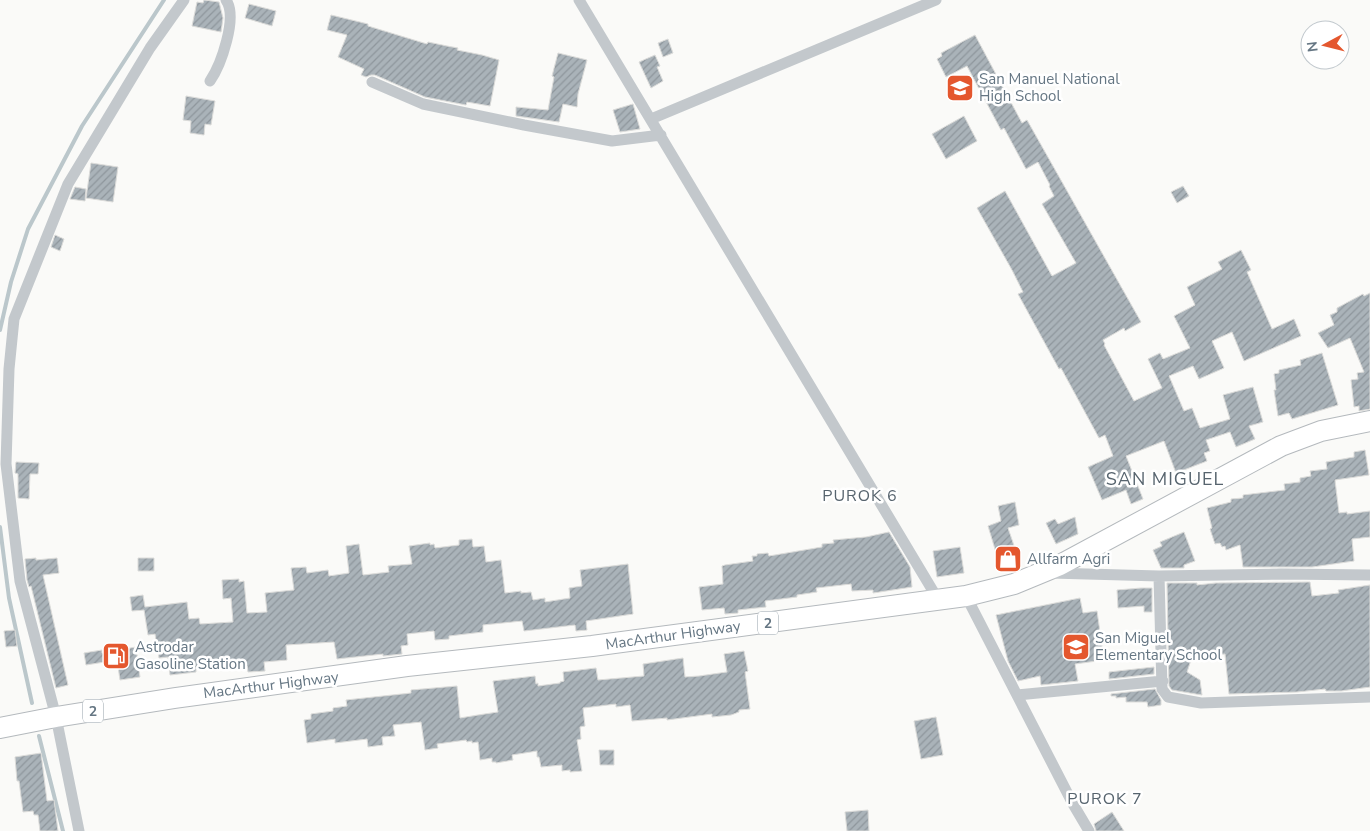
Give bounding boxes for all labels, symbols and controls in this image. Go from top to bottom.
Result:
north arrow [1300,20,1350,70]
text: N [1303,40,1323,53]
place label: San Manuel National High School [979,69,1120,106]
school or university icon: San Manuel National High School [945,73,975,103]
district label: SAN MIGUEL [1106,467,1224,491]
district label: PUROK 6 [822,485,898,507]
shop icon: Allfarm Agri [993,544,1023,574]
place label: Allfarm Agri [1027,549,1110,569]
road number: 2 [758,612,778,634]
street label: MacArthur Highway [604,616,742,654]
place label: San Miguel Elementary School [1095,628,1222,665]
school or university icon: San Miguel Elementary School [1061,632,1091,662]
place label: Astrodar Gasoline Station [135,637,246,674]
fuel station icon: Astrodar Gasoline Station [101,641,131,671]
street label: MacArthur Highway [202,667,340,703]
road number: 2 [83,699,103,722]
district label: PUROK 7 [1067,788,1143,810]

